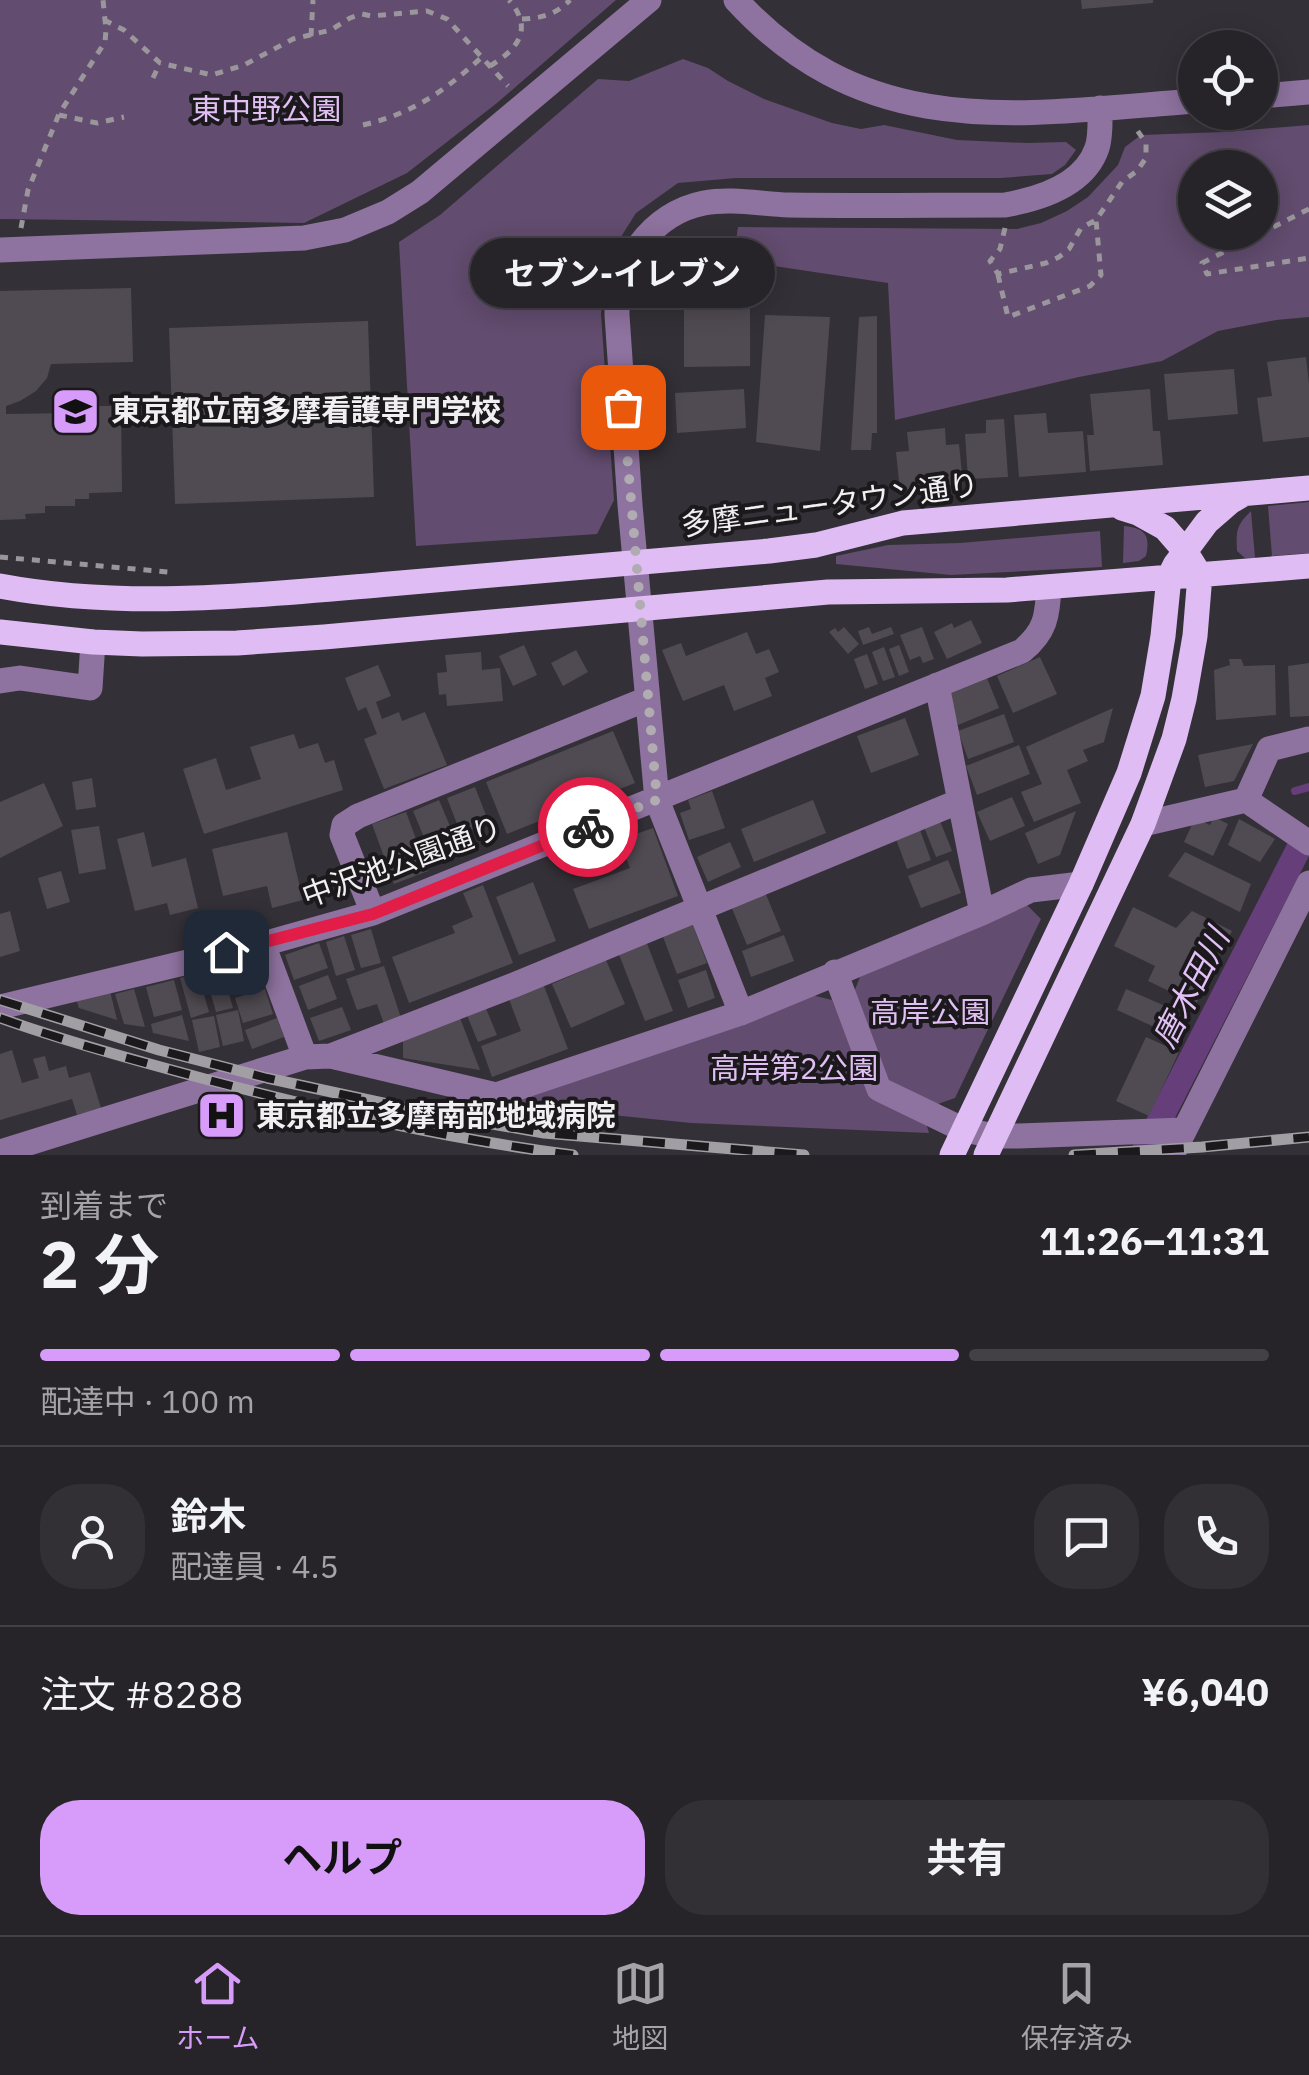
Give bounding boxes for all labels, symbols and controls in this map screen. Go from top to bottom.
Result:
map controls [1178,30,1278,250]
button: locate [1178,30,1278,130]
park label: 東中野公園 [191,89,341,128]
button: layers [1178,150,1278,250]
callout: セブン-イレブン [470,237,776,307]
text: セブン-イレブン [504,252,741,294]
pin [581,365,666,450]
icon: bag [596,380,651,435]
school or university icon: 東京都立南多摩看護専門学校 [50,385,102,437]
place label: 東京都立南多摩看護専門学校 [111,390,501,429]
street label: 多摩ニュータウン通り [679,463,981,544]
courier [538,777,638,877]
icon: bike [561,800,616,855]
street label: 中沢池公園通り [296,806,507,915]
pin [184,910,269,995]
water label: 唐木田川 [1142,918,1239,1054]
icon: home [199,925,254,980]
park label: 高岸公園 [870,992,990,1031]
park label: 高岸第2公園 [710,1048,878,1087]
hospital icon: 東京都立多摩南部地域病院 [195,1090,247,1142]
place label: 東京都立多摩南部地域病院 [256,1095,616,1134]
text: 到着まで [40,1184,168,1226]
text: 11:26–11:31 [1039,1216,1269,1265]
text: 2 分 [40,1221,159,1306]
text: 配達中 · 100 m [40,1380,255,1422]
button: person [40,1484,145,1589]
button: chat [1034,1484,1139,1589]
button: phone [1164,1484,1269,1589]
text: 鈴木 [170,1491,246,1540]
text: 配達員 · 4.5 [170,1545,339,1587]
text: ¥6,040 [1141,1667,1269,1716]
text: 注文 #8288 [40,1669,243,1718]
button: ヘルプ [40,1800,645,1915]
button: 共有 [665,1800,1269,1915]
tab: ホーム [176,1956,259,2056]
tab: 地図 [612,1956,668,2056]
tab: 保存済み [1021,1956,1133,2056]

